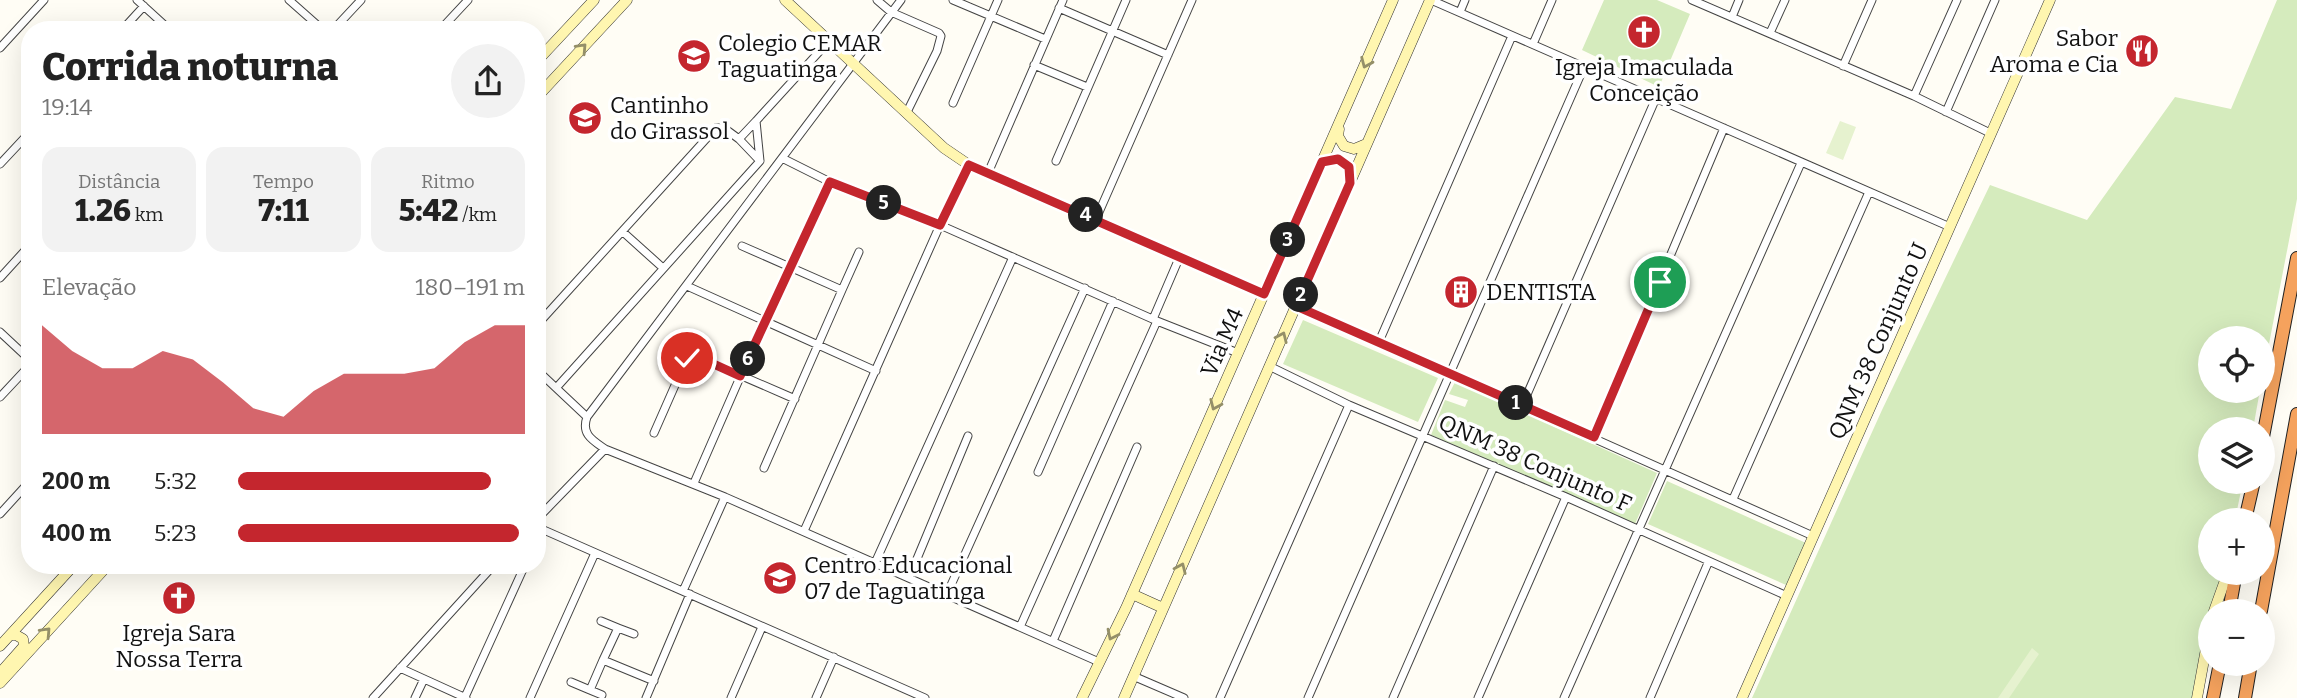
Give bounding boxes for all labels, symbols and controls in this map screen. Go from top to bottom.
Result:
church icon: Igreja Imaculada Conceição [1625,13,1663,51]
place label: Sabor Aroma e Cia [1990,24,2118,78]
place label: Colegio CEMAR Taguatinga [718,29,882,83]
restaurant icon: Sabor Aroma e Cia [2123,32,2161,70]
school or university icon: Colegio CEMAR Taguatinga [675,37,713,75]
one-way arrow [574,43,586,56]
text: Corrida noturna [42,44,338,90]
button: share [451,44,525,118]
place label: Igreja Imaculada Conceição [1555,53,1734,107]
one-way arrow [1360,55,1374,68]
place label: Cantinho do Girassol [610,91,730,145]
text: 19:14 [42,93,92,121]
school or university icon: Cantinho do Girassol [566,99,604,137]
text: Distância [78,170,160,193]
text: Tempo [253,170,314,193]
text: Ritmo [421,170,475,193]
pin: 5 [866,186,902,220]
text: 5 [878,191,889,214]
text: 1.26 [75,193,131,229]
text: 7:11 [258,193,309,229]
text: 5:42 [399,193,458,229]
pin: 4 [1068,198,1104,232]
text: km [131,203,163,226]
text: /km [458,203,497,226]
text: 4 [1080,203,1091,226]
pin: 3 [1270,222,1306,258]
text: 3 [1282,228,1293,251]
street label: QNM 38 Conjunto U [1822,238,1934,444]
pin [1630,252,1690,312]
icon: arrive [1641,263,1679,301]
text: Elevação [42,273,137,301]
text: 180–191 m [415,273,525,301]
building icon: DENTISTA [1442,273,1480,311]
pin: 2 [1284,278,1318,312]
place label: DENTISTA [1486,278,1597,306]
text: 2 [1295,283,1306,306]
street label: Via M4 [1194,303,1250,381]
map controls [2198,326,2275,676]
button: locate [2198,326,2275,403]
pin [657,328,717,388]
one-way arrow [1274,332,1288,345]
icon: check [668,339,706,377]
pin: 6 [730,342,766,376]
text: 6 [742,347,753,370]
pin: 1 [1498,386,1534,420]
text: 1 [1511,391,1520,414]
one-way arrow [1209,398,1223,410]
street label: QNM 38 Conjunto F [1434,408,1636,518]
button: layers [2198,417,2275,494]
text: 200 m [42,467,110,495]
text: 5:32 [154,467,197,495]
button: + [2198,508,2275,585]
text: 400 m [42,519,111,547]
text: 5:23 [154,519,197,547]
place label: Centro Educacional 07 de Taguatinga [804,551,1013,605]
school or university icon: Centro Educacional 07 de Taguatinga [761,559,799,597]
one-way arrow [1172,563,1186,575]
church icon: Igreja Sara Nossa Terra [160,579,198,617]
button: − [2198,599,2275,676]
place label: Igreja Sara Nossa Terra [116,619,243,673]
one-way arrow [38,627,50,640]
one-way arrow [1107,628,1121,640]

